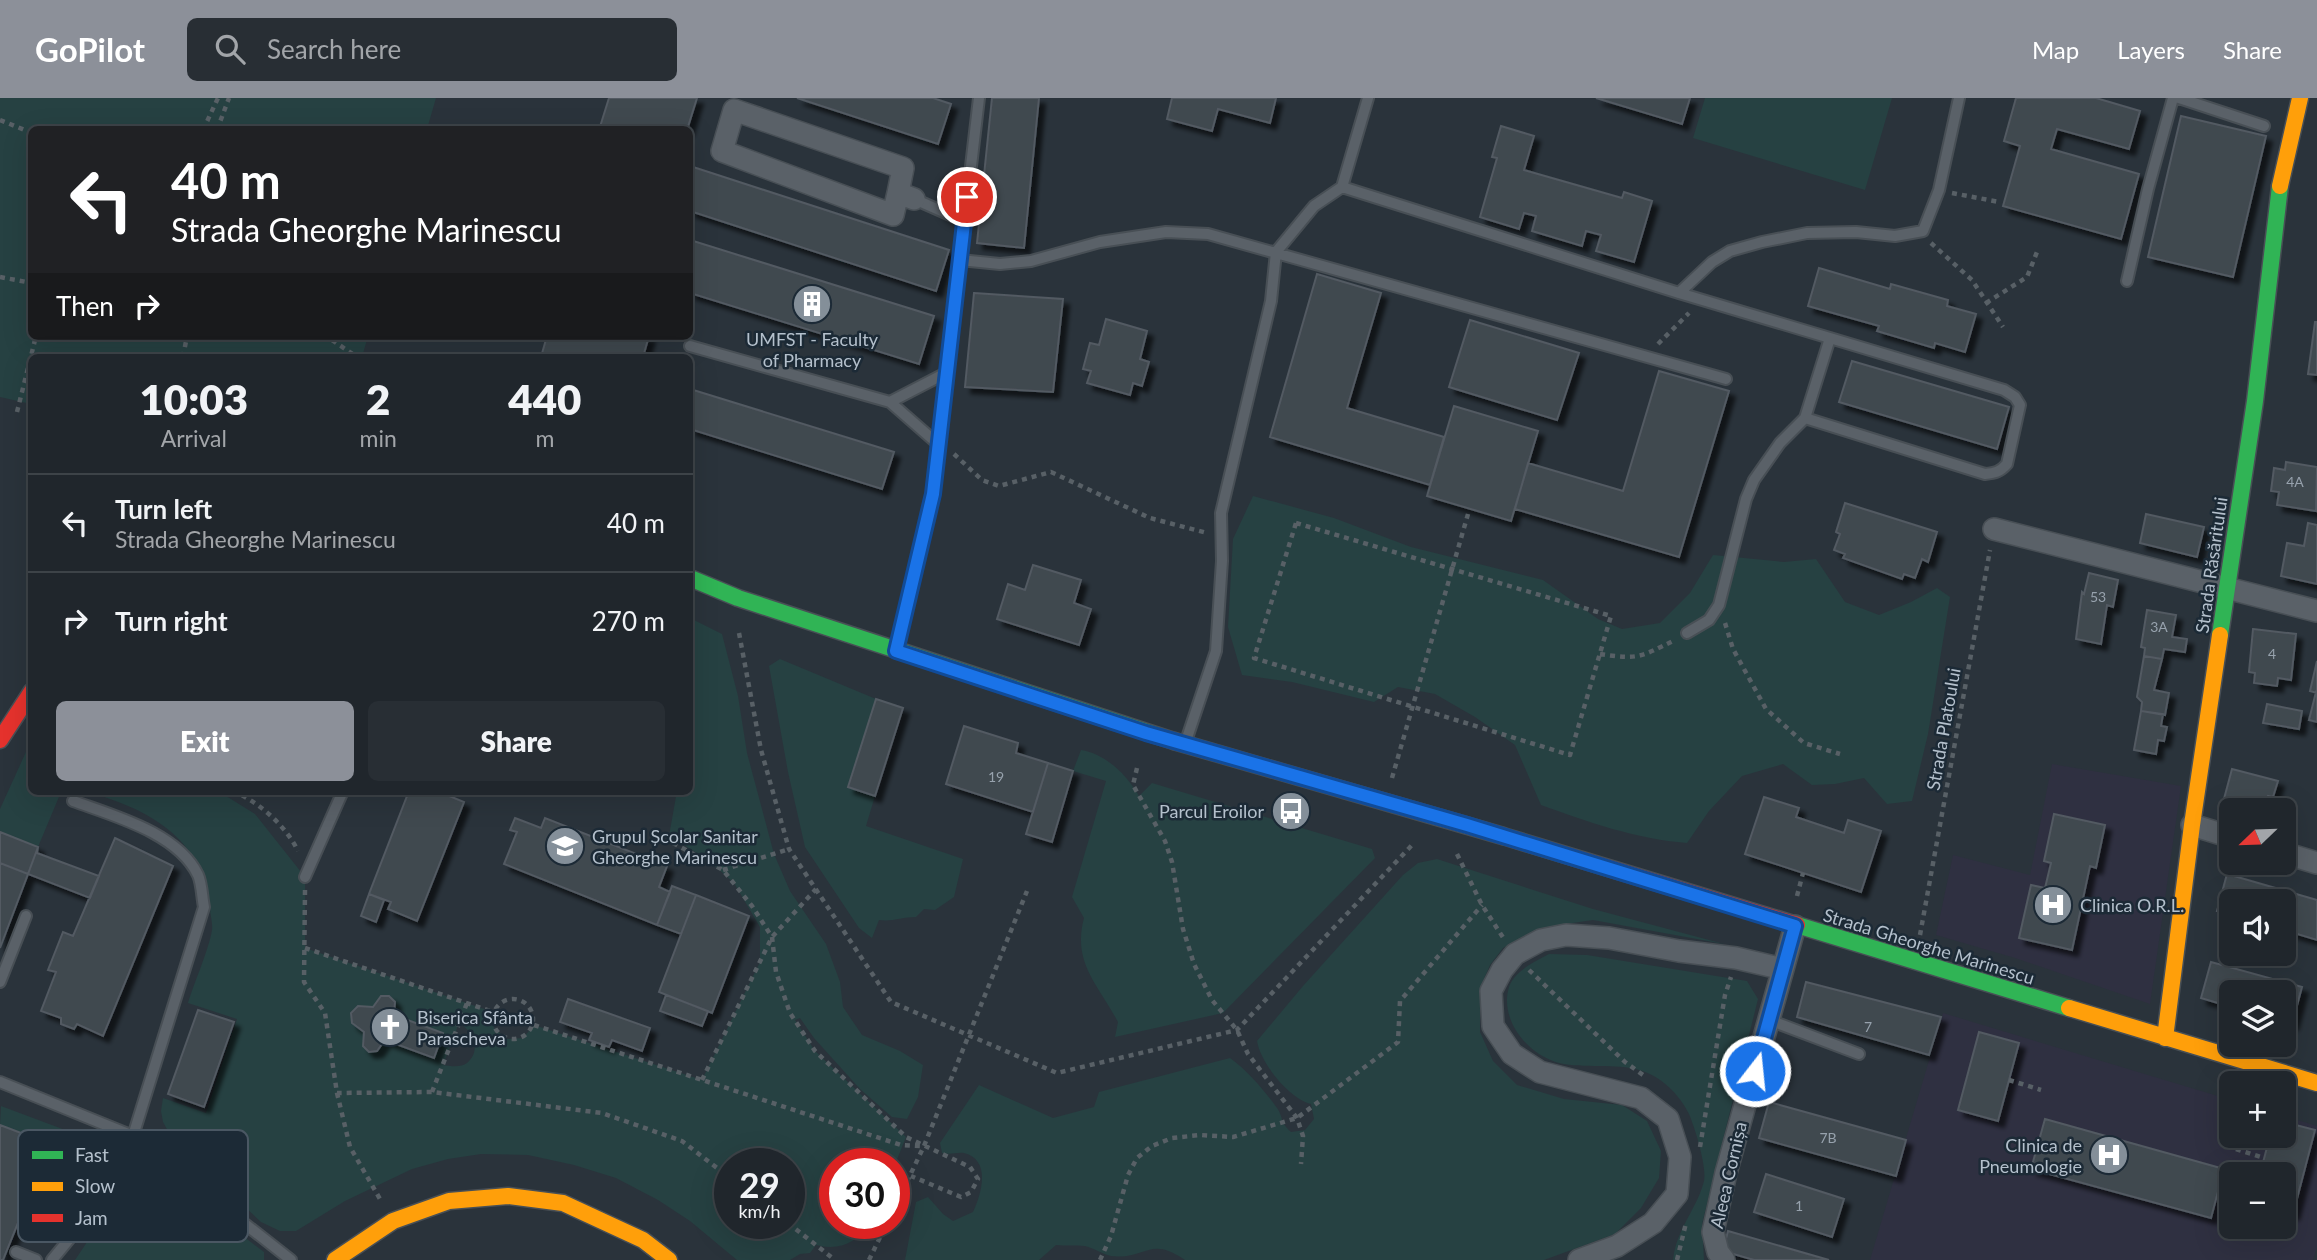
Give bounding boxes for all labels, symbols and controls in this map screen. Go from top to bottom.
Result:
search box [187,18,677,81]
text: GoPilot [35,29,145,69]
icon: search [211,30,249,68]
text: Search here [267,33,401,65]
text: Map [2032,35,2079,64]
text: Layers [2117,35,2185,64]
text: Share [2223,35,2282,64]
text: 40 m [171,151,281,209]
icon: left [56,154,147,245]
pin [937,167,997,227]
icon: arrive [948,178,986,216]
text: Strada Gheorghe Marinescu [171,210,562,249]
building icon: UMFST - Faculty of Pharmacy [791,283,833,325]
icon: right [128,287,166,325]
text: Then [56,290,114,322]
place label: UMFST - Faculty of Pharmacy [746,328,879,371]
text: 10:03 [140,374,248,424]
text: 2 [366,374,390,424]
text: 440 [508,374,581,424]
text: Arrival [161,424,227,452]
text: min [360,424,397,452]
text: m [535,424,554,452]
house number: 4A [2286,473,2304,490]
text: Turn left [115,493,212,525]
street label: Strada Răsăritului [2191,495,2231,635]
icon: left [56,504,94,542]
text: 40 m [607,507,665,539]
text: Strada Gheorghe Marinescu [115,525,396,553]
house number: 53 [2090,588,2106,605]
icon: right [56,602,94,640]
text: Turn right [115,605,228,637]
text: 270 m [592,605,665,637]
house number: 3A [2150,618,2168,635]
house number: 4 [2268,645,2276,662]
street label: Strada Platoului [1921,666,1965,792]
button: Exit [56,701,354,781]
button: Share [368,701,665,781]
house number: 19 [988,768,1004,785]
bus stop icon: Parcul Eroilor [1270,790,1312,832]
north arrow [2219,798,2296,875]
map controls [2219,798,2296,1239]
place label: Parcul Eroilor [1159,800,1264,822]
school or university icon: Grupul Școlar Sanitar Gheorghe Marinescu [544,825,586,867]
place label: Grupul Școlar Sanitar Gheorghe Marinescu [592,825,758,868]
hospital icon: Clinica O.R.L. [2032,884,2074,926]
button: sound [2219,889,2296,966]
place label: Clinica O.R.L. [2080,894,2184,916]
street label: Strada Gheorghe Marinescu [1821,903,2037,989]
button: layers [2219,980,2296,1057]
church icon: Biserica Sfânta Parascheva [369,1006,411,1048]
place label: Biserica Sfânta Parascheva [417,1006,533,1049]
house number: 7 [1864,1018,1872,1035]
position arrow [1718,1034,1792,1108]
button: + [2219,1071,2296,1148]
street label: Aleea Cornișa [1705,1120,1751,1230]
house number: 7B [1819,1129,1837,1146]
legend [18,1130,248,1242]
place label: Clinica de Pneumologie [1979,1134,2082,1177]
hospital icon: Clinica de Pneumologie [2088,1134,2130,1176]
text: Fast [75,1143,109,1166]
speed limit sign: 30 [819,1148,910,1239]
button: − [2219,1162,2296,1239]
text: 29 [739,1163,780,1205]
text: Slow [75,1174,115,1197]
house number: 1 [1795,1197,1803,1214]
text: km/h [738,1200,781,1222]
text: Jam [75,1206,108,1229]

